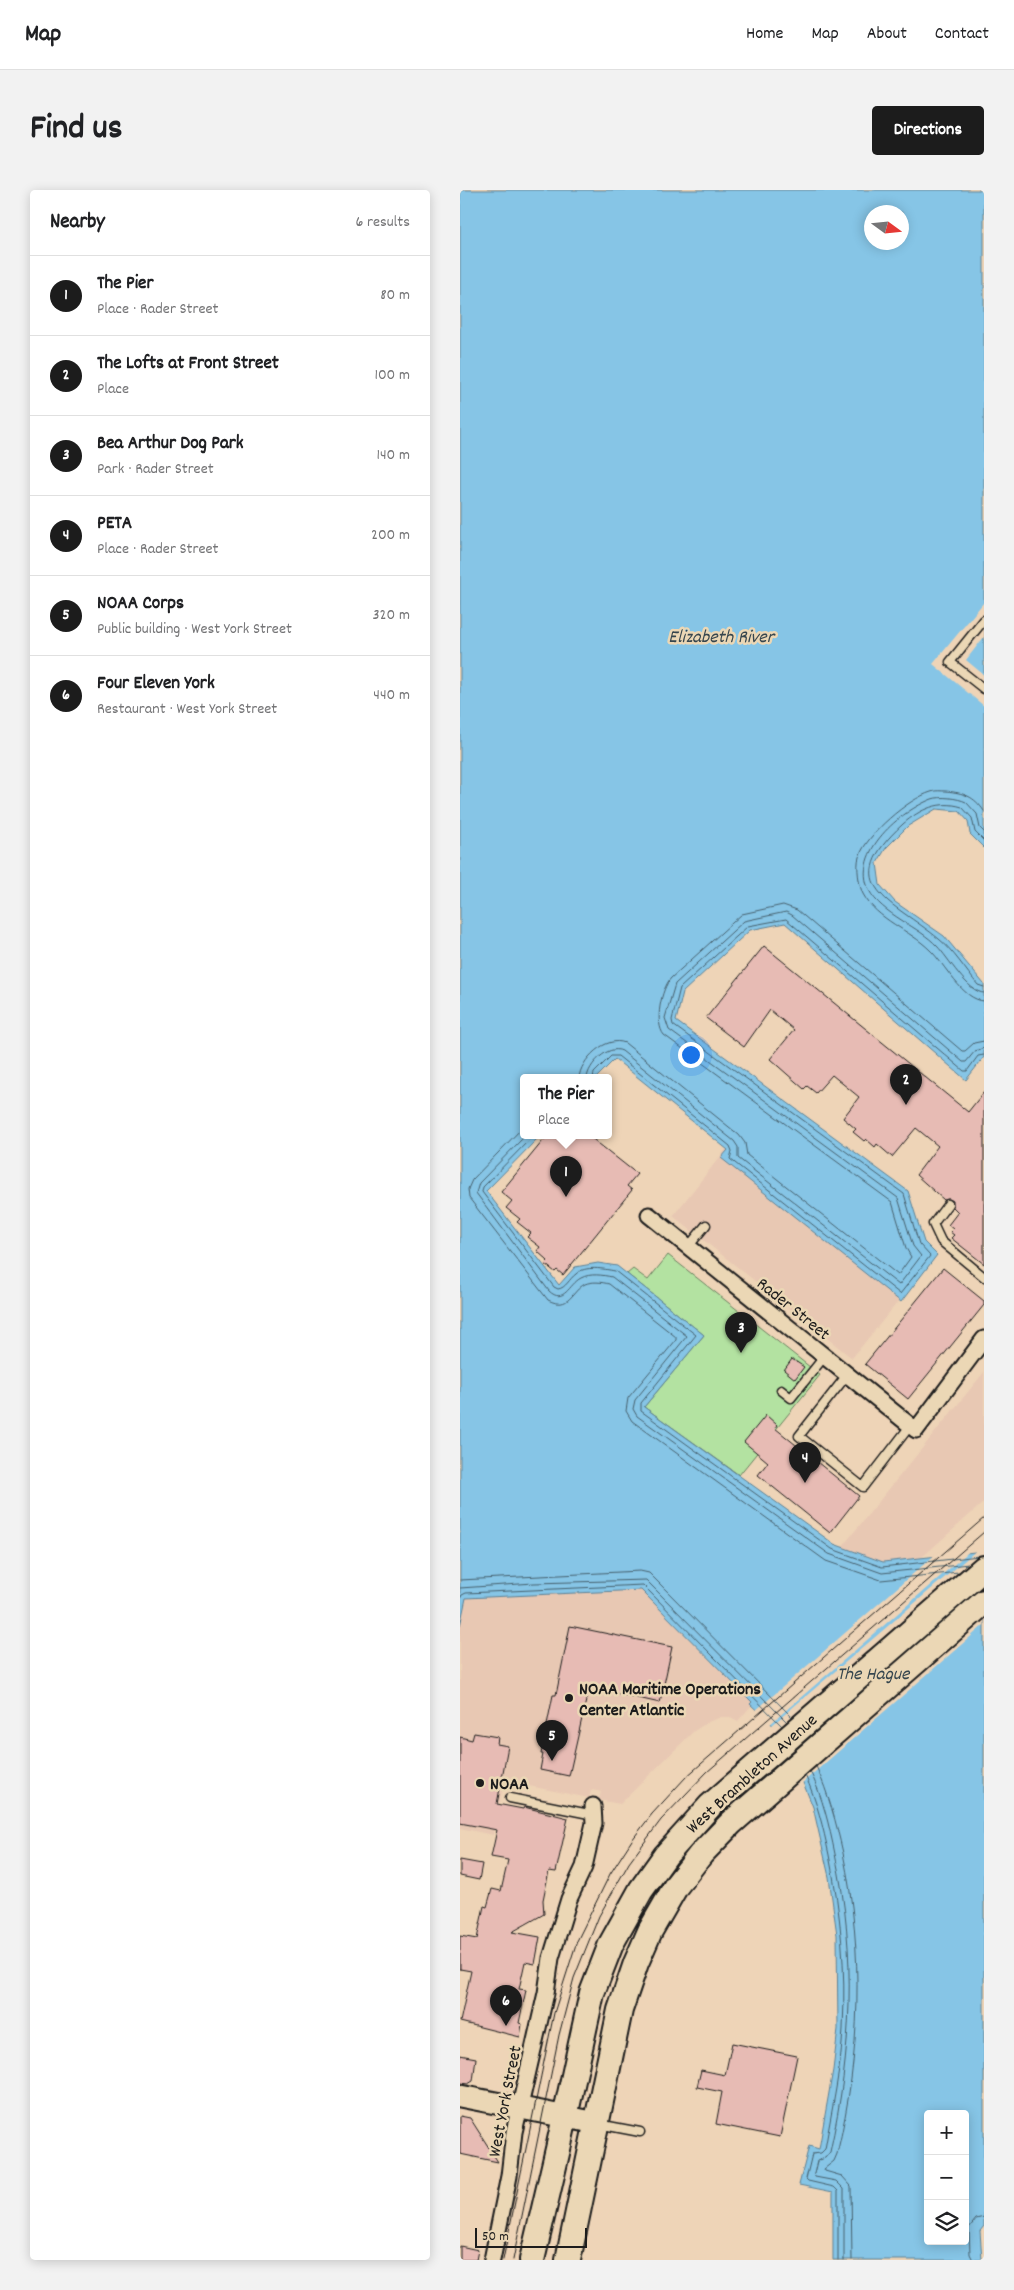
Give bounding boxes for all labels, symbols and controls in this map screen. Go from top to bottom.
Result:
text: Map [25,18,61,52]
text: Home [746,22,783,47]
text: Map [811,22,839,47]
text: About [867,22,907,47]
text: Contact [935,22,989,47]
text: Find us [30,105,122,155]
button: Directions [872,106,984,155]
north arrow [864,205,909,250]
text: Nearby [50,208,105,238]
text: 6 results [355,211,410,234]
text: The Pier [97,271,154,298]
text: 1 [64,284,68,307]
text: 80 m [380,284,410,307]
text: Place · Rader Street [97,298,218,321]
text: The Lofts at Front Street [97,351,279,378]
text: 2 [63,364,70,387]
text: 100 m [374,364,410,387]
text: Place [97,378,129,401]
text: Bea Arthur Dog Park [97,431,244,458]
text: 3 [62,444,70,467]
text: 140 m [376,444,410,467]
text: Park · Rader Street [97,458,214,481]
text: PETA [97,511,132,538]
text: 4 [63,524,69,547]
text: 200 m [371,524,410,547]
text: Place · Rader Street [97,538,218,561]
text: NOAA Corps [97,591,184,618]
text: 5 [62,604,70,627]
text: 320 m [373,604,410,627]
text: Public building · West York Street [97,618,292,641]
water label: Elizabeth River [668,625,776,652]
text: Four Eleven York [97,671,215,698]
text: 6 [62,684,70,707]
text: 440 m [373,684,410,707]
text: Restaurant · West York Street [97,698,277,721]
your location [678,1042,704,1068]
pin: 2 [890,1064,922,1105]
popup [520,1074,612,1139]
text: The Pier [538,1082,594,1109]
text: Place [538,1109,570,1132]
pin: 1 [550,1156,582,1197]
street label: Rader Street [750,1272,835,1348]
pin: 3 [725,1312,757,1353]
pin: 4 [789,1442,821,1483]
water label: The Hague [837,1662,911,1689]
place label: NOAA Maritime Operations Center Atlantic [579,1678,761,1724]
marker: NOAA Maritime Operations Center Atlantic [563,1692,575,1704]
street label: West Brambleton Avenue [682,1709,824,1841]
pin: 5 [536,1720,568,1761]
place label: NOAA [490,1773,529,1798]
marker: NOAA [474,1777,486,1789]
pin: 6 [490,1985,522,2026]
street label: West York Street [483,2043,530,2159]
map controls [924,2110,969,2245]
button: + [924,2110,969,2155]
button: − [924,2155,969,2200]
button: layers [924,2200,969,2245]
scale bar [475,2225,588,2248]
text: 50 m [482,2227,509,2247]

